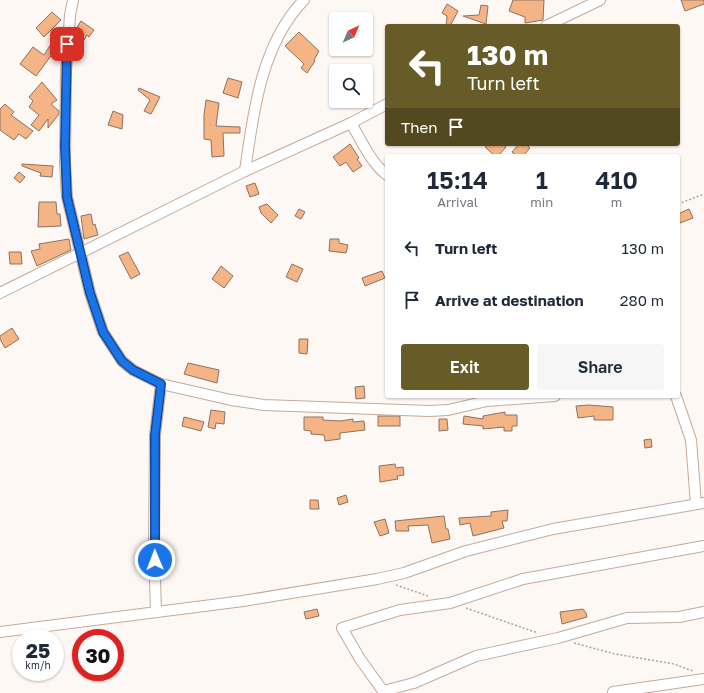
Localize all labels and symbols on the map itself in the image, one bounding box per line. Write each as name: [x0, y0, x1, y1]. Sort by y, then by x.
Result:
north arrow: [329, 12, 373, 56]
pin: [50, 27, 84, 61]
position arrow: [134, 539, 176, 581]
speed limit sign: 30: [72, 629, 124, 681]

